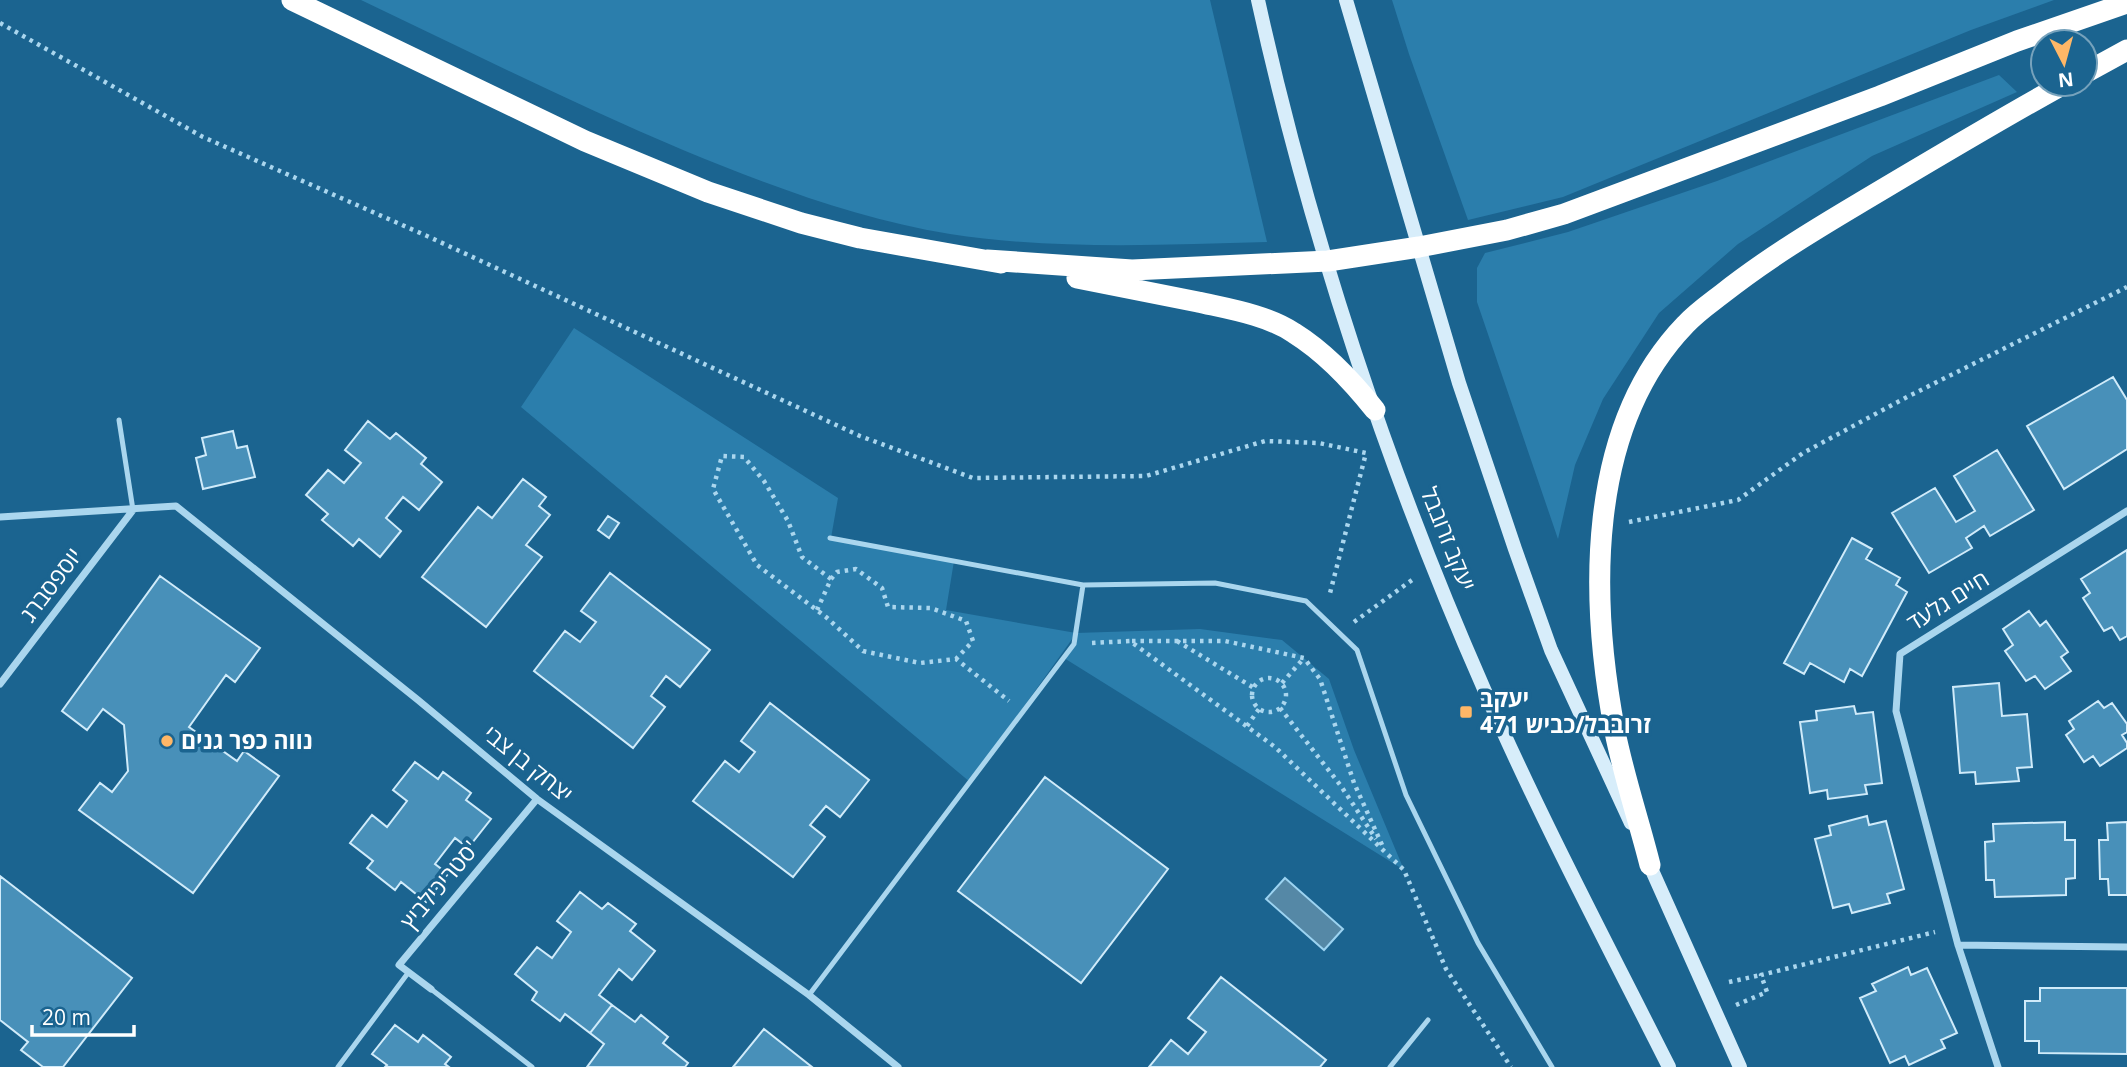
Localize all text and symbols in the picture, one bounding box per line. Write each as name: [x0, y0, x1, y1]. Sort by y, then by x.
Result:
north arrow: [2029, 28, 2099, 98]
text: N: [2057, 66, 2075, 94]
street label: יעקב זרובבל: [1414, 482, 1484, 595]
street label: יוספסברג: [12, 541, 89, 628]
street label: חיים גלעד: [1900, 562, 1995, 638]
place label: יעקב זרובבל/כביש 471: [1480, 682, 1651, 740]
marker: יעקב זרובבל/כביש 471: [1458, 704, 1474, 720]
street label: יצחק בן צבי: [477, 717, 580, 809]
place label: נווה כפר גנים: [181, 724, 313, 756]
marker: נווה כפר גנים: [159, 733, 175, 749]
street label: סטריכילביץ': [393, 833, 486, 936]
scale bar: [32, 993, 133, 1038]
text: 20 m: [42, 1003, 91, 1031]

